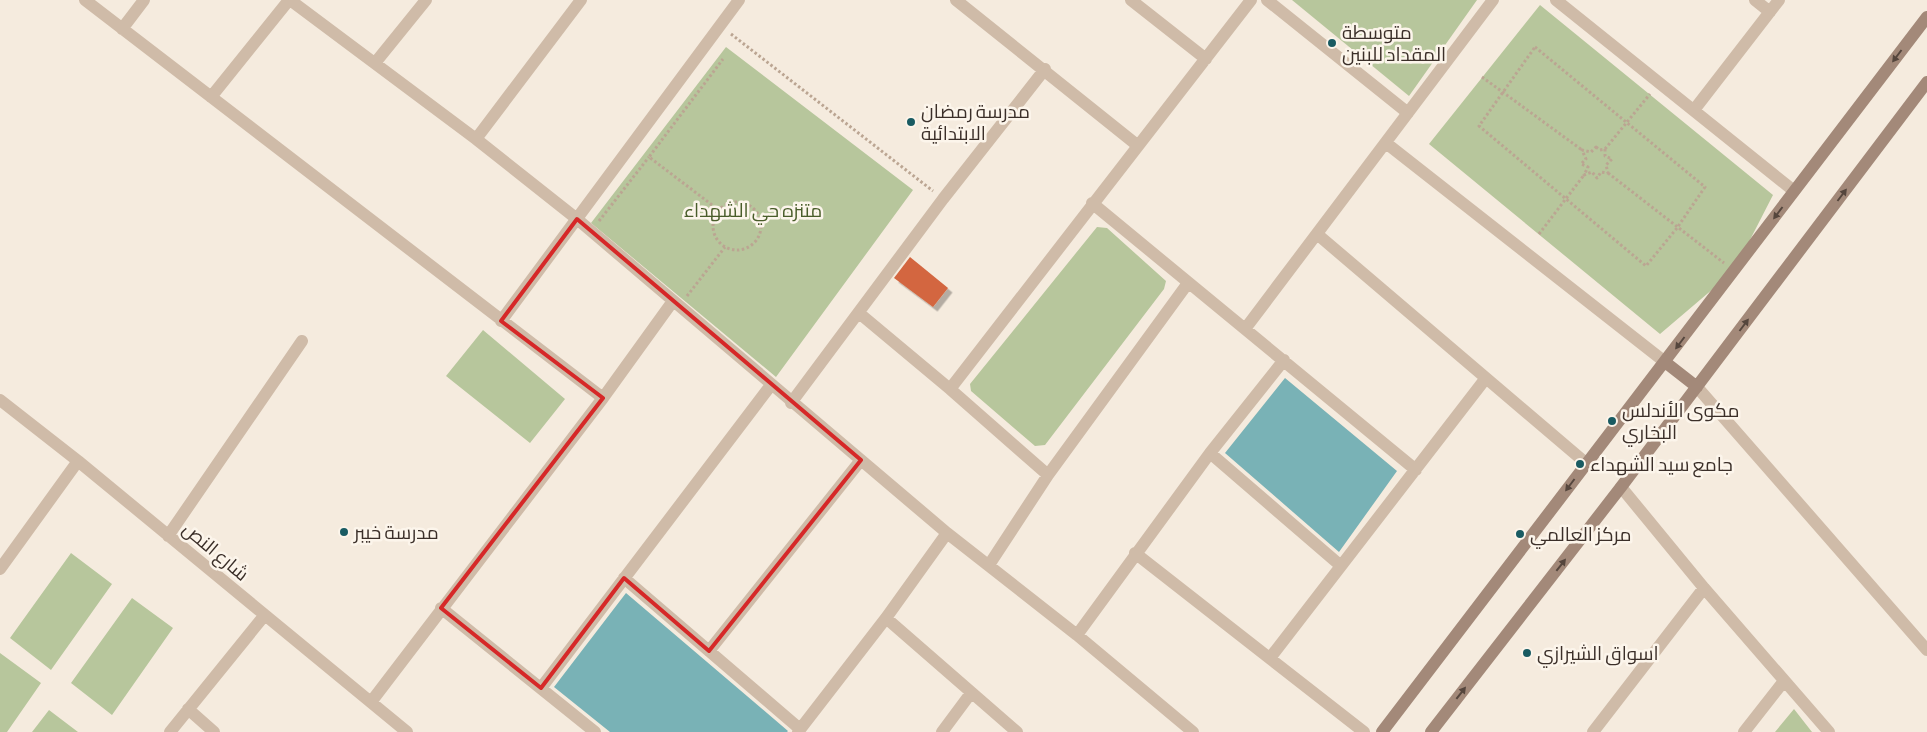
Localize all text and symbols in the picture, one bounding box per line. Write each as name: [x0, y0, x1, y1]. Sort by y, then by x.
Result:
place label: متوسطة المقداد للبنين: [1342, 24, 1446, 66]
marker: متوسطة المقداد للبنين: [1326, 37, 1338, 49]
one-way arrow: [1892, 49, 1903, 62]
place label: مدرسة رمضان الابتدائية: [921, 103, 1030, 144]
marker: مدرسة رمضان الابتدائية: [905, 116, 917, 128]
one-way arrow: [1837, 188, 1847, 202]
park label: متنزه حي الشهداء: [684, 201, 822, 225]
one-way arrow: [1772, 206, 1783, 219]
one-way arrow: [1739, 318, 1750, 331]
one-way arrow: [1675, 336, 1685, 350]
place label: مكوى الأندلس البخاري: [1622, 401, 1739, 447]
marker: مكوى الأندلس البخاري: [1606, 415, 1618, 427]
place label: جامع سيد الشهداء: [1590, 455, 1733, 478]
marker: جامع سيد الشهداء: [1574, 458, 1586, 470]
one-way arrow: [1565, 478, 1575, 492]
street label: شارع النص: [177, 519, 252, 587]
place label: مدرسة خيبر: [353, 524, 439, 544]
marker: مدرسة خيبر: [338, 526, 350, 538]
place label: مركز العالمي: [1530, 526, 1631, 549]
marker: مركز العالمي: [1514, 528, 1526, 540]
one-way arrow: [1556, 558, 1566, 572]
place label: اسواق الشيرازي: [1537, 644, 1659, 668]
marker: اسواق الشيرازي: [1521, 647, 1533, 659]
one-way arrow: [1456, 687, 1467, 700]

